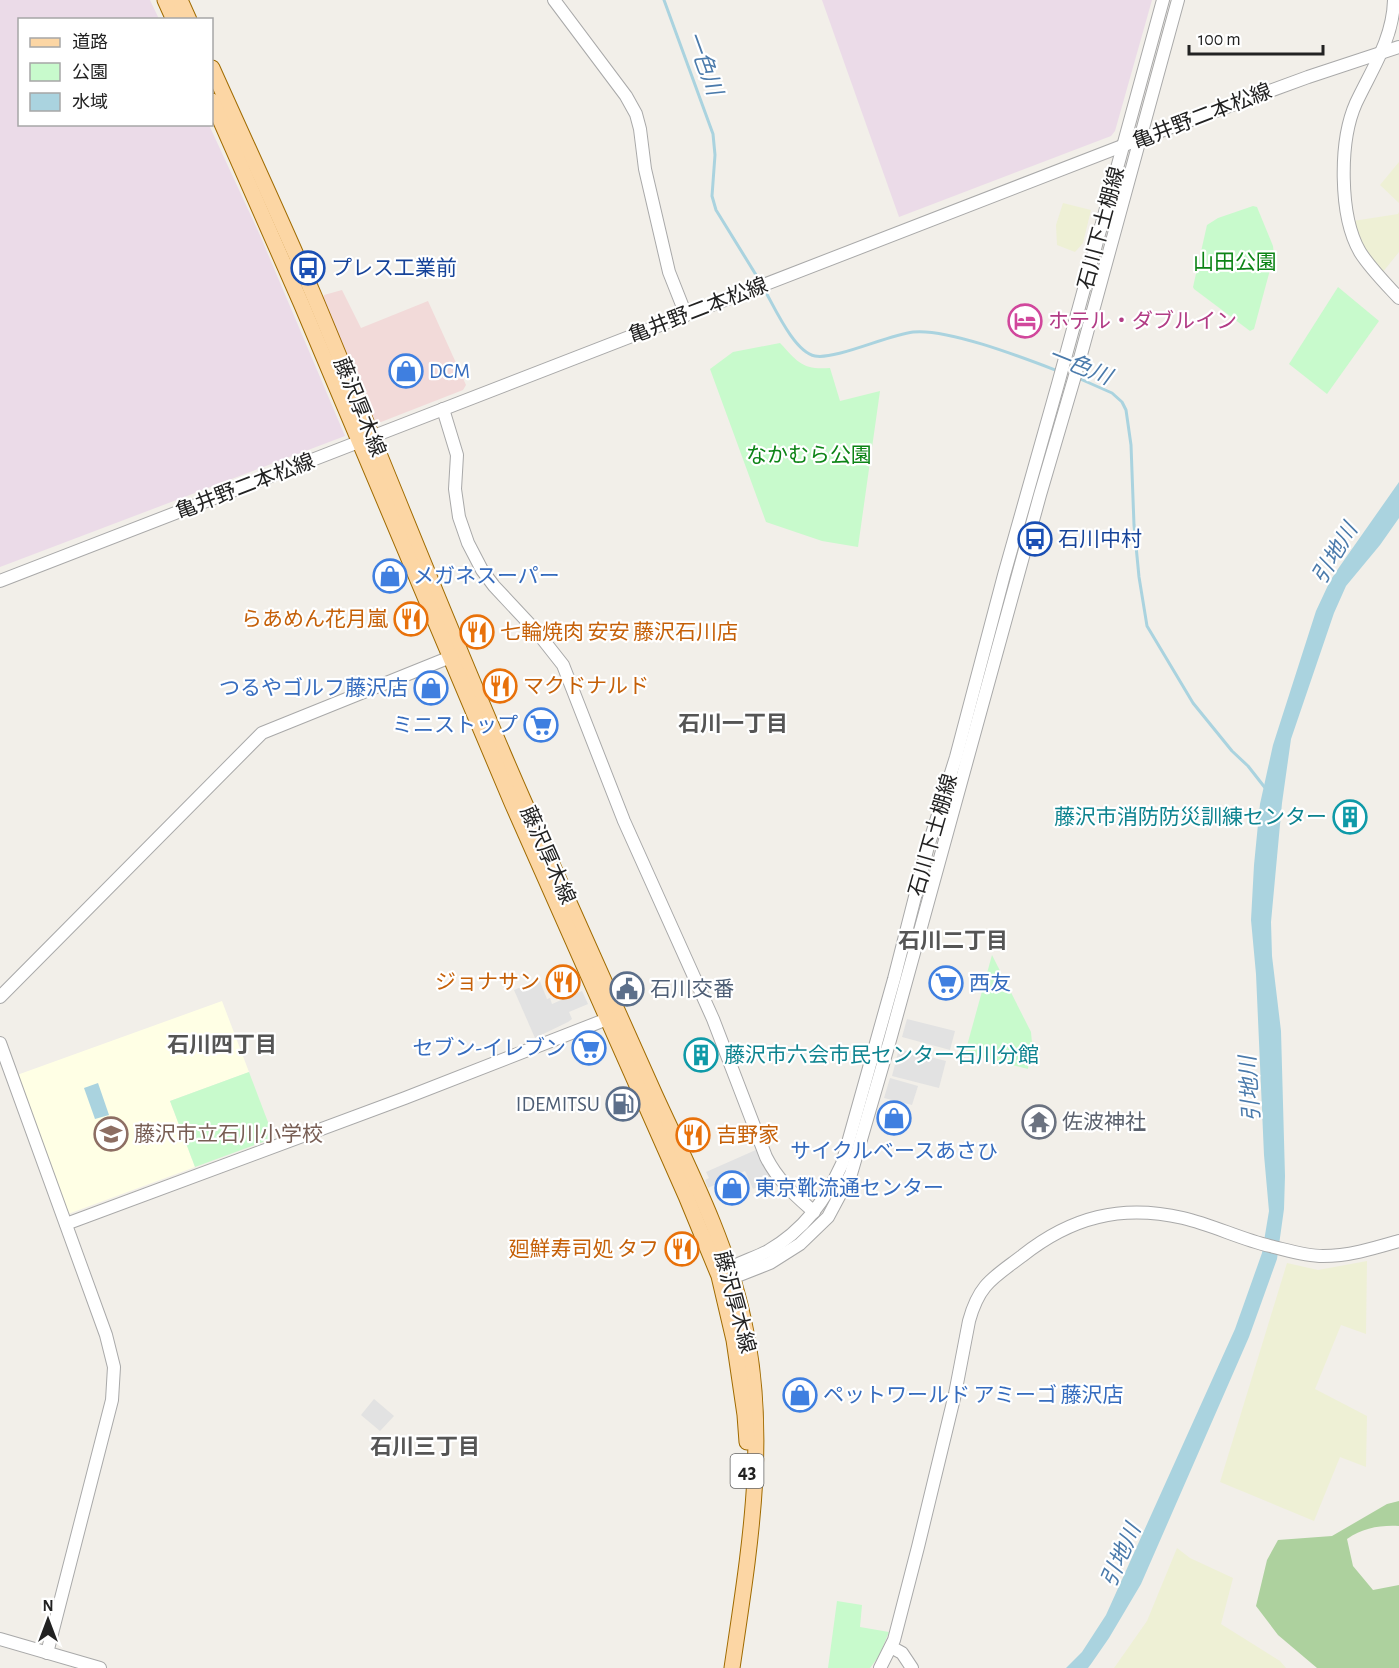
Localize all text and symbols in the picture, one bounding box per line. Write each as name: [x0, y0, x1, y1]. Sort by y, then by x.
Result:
legend: [18, 18, 213, 126]
scale bar: [1189, 18, 1322, 56]
water label: 一色川: [682, 28, 727, 100]
text: 100 m: [1198, 31, 1241, 49]
text: 道路: [72, 32, 108, 52]
text: 公園: [72, 63, 108, 82]
street label: 亀井野二本松線: [1129, 79, 1275, 153]
text: 水域: [72, 93, 108, 112]
street label: 石川下土棚線: [1074, 164, 1128, 292]
bus stop icon: プレス工業前: [290, 250, 326, 286]
park label: 山田公園: [1193, 251, 1277, 273]
place label: プレス工業前: [331, 257, 457, 279]
street label: 亀井野二本松線: [625, 273, 771, 347]
hotel icon: ホテル・ダブルイン: [1007, 303, 1043, 339]
place label: ホテル・ダブルイン: [1048, 309, 1237, 332]
water label: 一色川: [1045, 342, 1117, 389]
shop icon: DCM: [388, 353, 424, 389]
street label: 藤沢厚木線: [330, 354, 390, 460]
place label: DCM: [429, 361, 470, 382]
park label: なかむら公園: [746, 445, 872, 466]
street label: 亀井野二本松線: [172, 449, 318, 523]
water label: 引地川: [1308, 517, 1362, 587]
bus stop icon: 石川中村: [1017, 521, 1053, 557]
place label: 石川中村: [1058, 528, 1142, 550]
shop icon: メガネスーパー: [372, 558, 408, 594]
place label: メガネスーパー: [413, 565, 560, 587]
restaurant icon: らあめん花月嵐: [393, 601, 429, 637]
place label: らあめん花月嵐: [241, 608, 388, 630]
restaurant icon: 七輪焼肉 安安 藤沢石川店: [459, 614, 495, 650]
place label: 七輪焼肉 安安 藤沢石川店: [500, 621, 738, 643]
restaurant icon: マクドナルド: [482, 668, 518, 704]
shop icon: つるやゴルフ藤沢店: [413, 670, 449, 706]
place label: マクドナルド: [523, 675, 649, 697]
place label: つるやゴルフ藤沢店: [219, 677, 408, 699]
supermarket icon: ミニストップ: [523, 707, 559, 743]
district label: 石川一丁目: [678, 713, 788, 735]
place label: ミニストップ: [392, 714, 518, 736]
street label: 石川下土棚線: [905, 771, 961, 899]
building icon: 藤沢市消防防災訓練センター: [1332, 799, 1368, 835]
street label: 藤沢厚木線: [517, 803, 579, 907]
place label: 藤沢市消防防災訓練センター: [1054, 806, 1327, 828]
district label: 石川二丁目: [898, 930, 1008, 952]
restaurant icon: ジョナサン: [545, 964, 581, 1000]
supermarket icon: 西友: [928, 965, 964, 1001]
public building icon: 石川交番: [609, 971, 645, 1007]
place label: ジョナサン: [435, 972, 540, 993]
place label: 西友: [969, 972, 1011, 994]
place label: 石川交番: [650, 978, 734, 1000]
supermarket icon: セブン-イレブン: [571, 1030, 607, 1066]
district label: 石川四丁目: [167, 1034, 277, 1056]
place label: セブン-イレブン: [413, 1036, 566, 1059]
building icon: 藤沢市六会市民センター石川分館: [683, 1037, 719, 1073]
place label: 藤沢市六会市民センター石川分館: [724, 1044, 1039, 1066]
water label: 引地川: [1236, 1053, 1263, 1123]
fuel station icon: IDEMITSU: [605, 1086, 641, 1122]
place label: IDEMITSU: [516, 1094, 600, 1115]
shop icon: サイクルベースあさひ: [876, 1100, 912, 1136]
temple icon: 佐波神社: [1021, 1104, 1057, 1140]
place label: 佐波神社: [1062, 1111, 1146, 1133]
school or university icon: 藤沢市立石川小学校: [93, 1116, 129, 1152]
restaurant icon: 吉野家: [675, 1117, 711, 1153]
place label: 藤沢市立石川小学校: [134, 1123, 323, 1145]
place label: 吉野家: [716, 1124, 779, 1146]
place label: サイクルベースあさひ: [790, 1140, 998, 1162]
shop icon: 東京靴流通センター: [714, 1170, 750, 1206]
place label: 東京靴流通センター: [755, 1177, 944, 1199]
restaurant icon: 廻鮮寿司処 タフ: [664, 1231, 700, 1267]
place label: 廻鮮寿司処 タフ: [509, 1238, 659, 1260]
street label: 藤沢厚木線: [711, 1248, 759, 1356]
shop icon: ペットワールド アミーゴ 藤沢店: [782, 1377, 818, 1413]
place label: ペットワールド アミーゴ 藤沢店: [823, 1384, 1124, 1406]
district label: 石川三丁目: [370, 1436, 480, 1458]
road number: 43: [730, 1454, 764, 1488]
water label: 引地川: [1097, 1519, 1145, 1590]
north arrow: [18, 1590, 78, 1650]
text: N: [42, 1598, 54, 1614]

